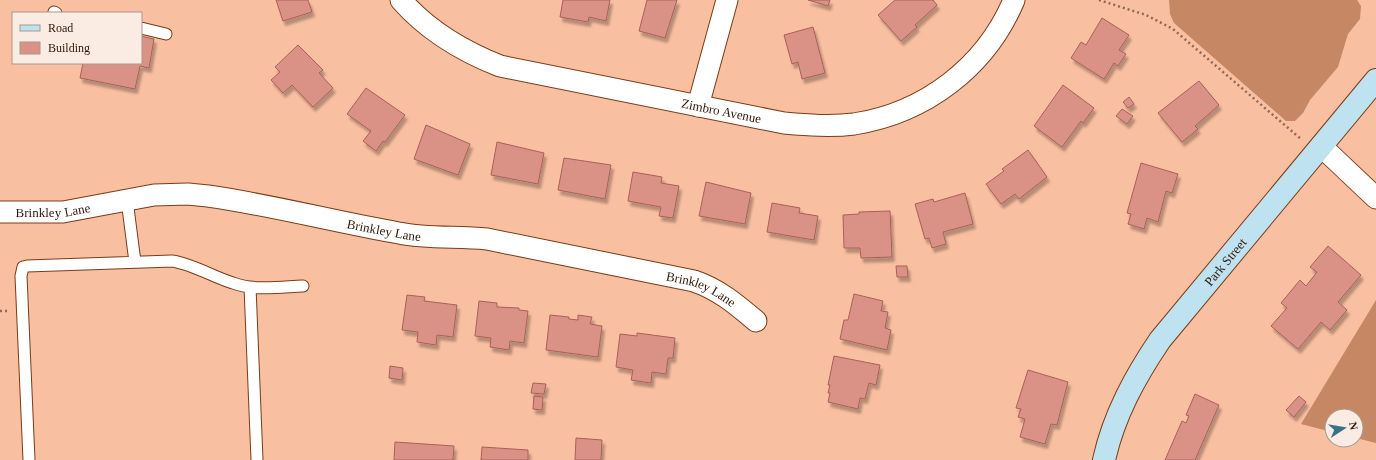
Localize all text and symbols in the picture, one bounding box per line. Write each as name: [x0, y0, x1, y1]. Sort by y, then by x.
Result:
legend: [12, 12, 142, 64]
text: Road: [48, 21, 73, 35]
text: Building: [48, 41, 90, 55]
street label: Zimbro Avenue: [680, 96, 763, 126]
street label: Brinkley Lane: [16, 200, 92, 220]
street label: Brinkley Lane: [346, 216, 422, 244]
street label: Park Street: [1201, 235, 1250, 289]
street label: Brinkley Lane: [665, 269, 739, 310]
north arrow: [1324, 408, 1364, 448]
text: N: [1347, 421, 1360, 431]

